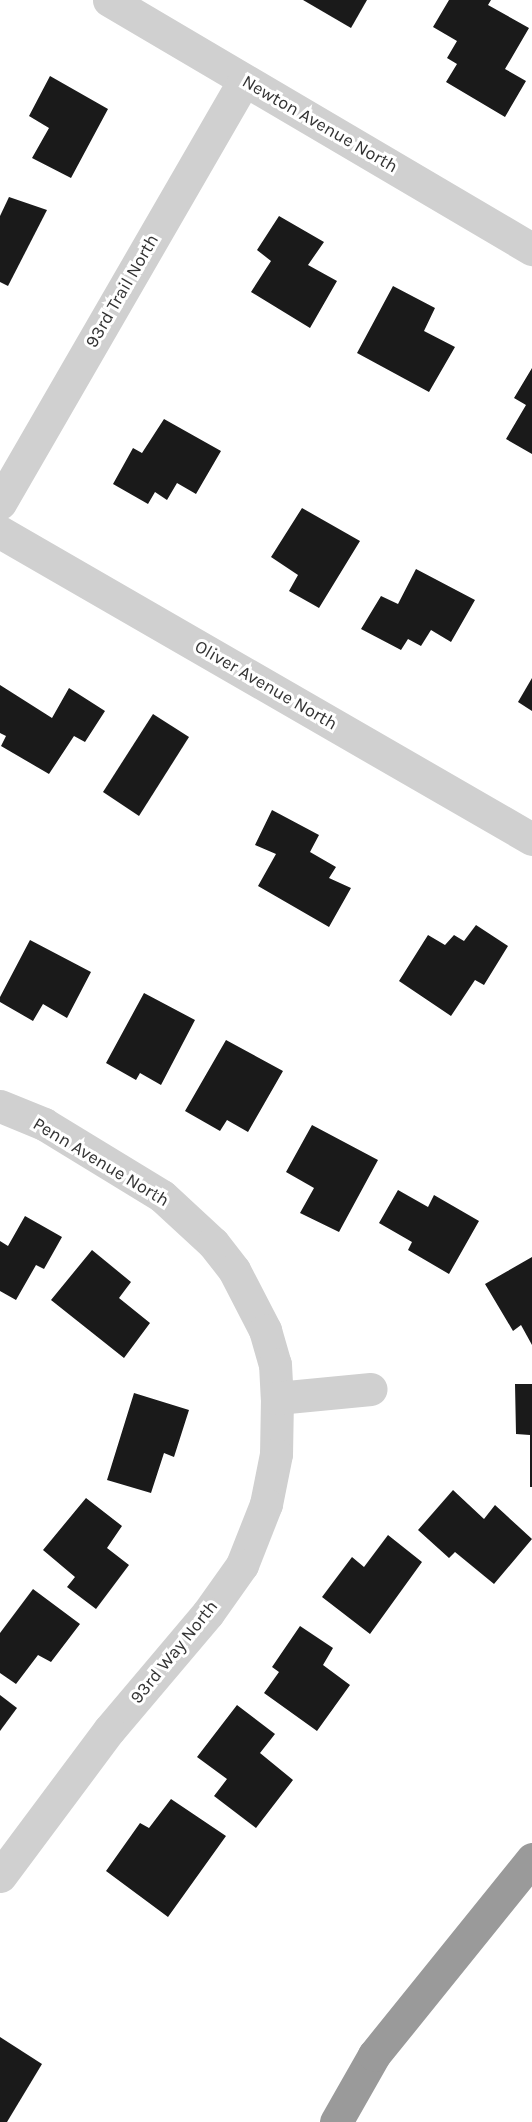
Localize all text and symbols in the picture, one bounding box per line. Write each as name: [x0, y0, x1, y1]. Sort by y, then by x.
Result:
street label: Newton Avenue North: [238, 71, 402, 177]
street label: 93rd Trail North: [81, 230, 163, 352]
street label: Oliver Avenue North: [191, 635, 341, 735]
street label: Penn Avenue North: [29, 1113, 173, 1211]
street label: 93rd Way North: [126, 1596, 222, 1708]

